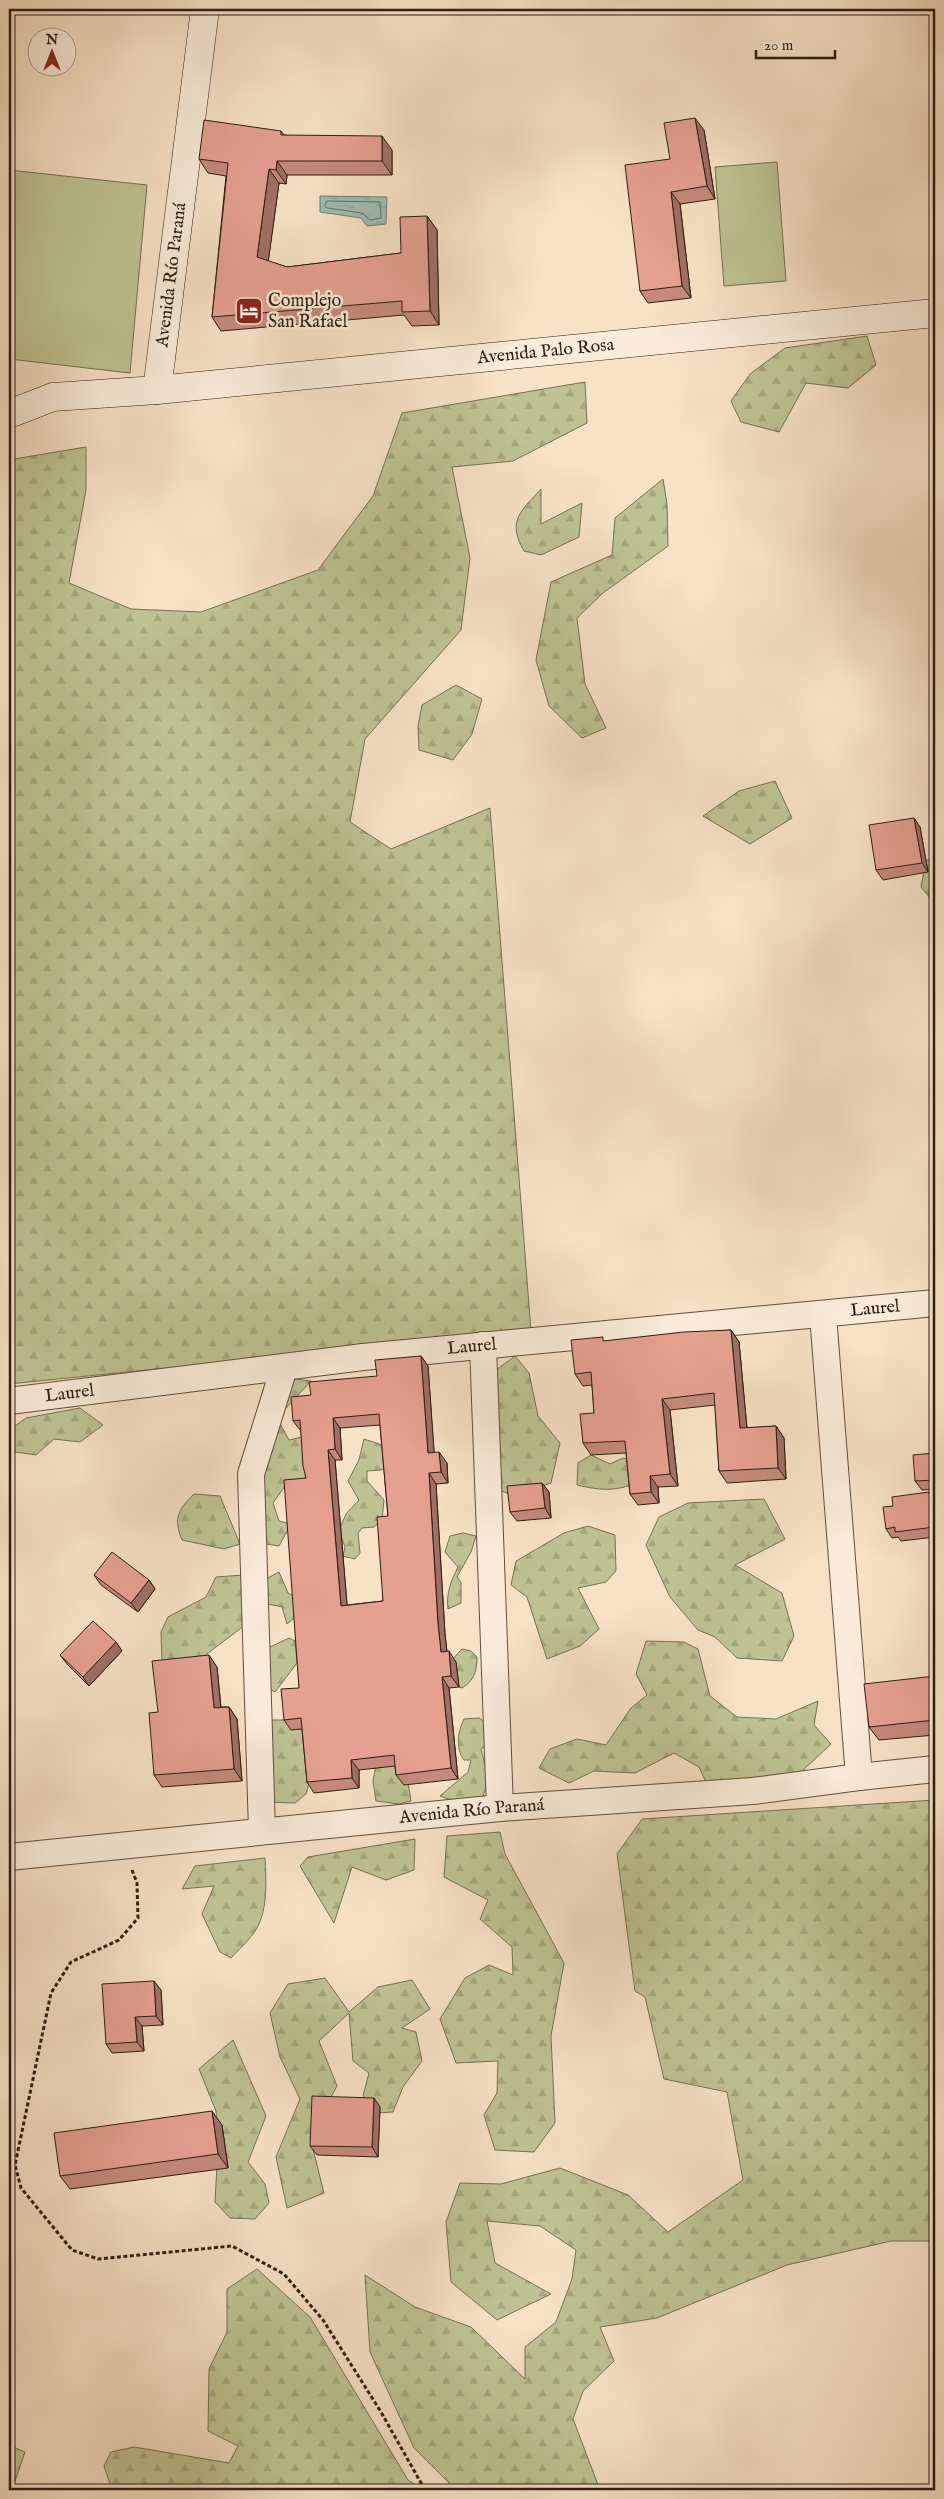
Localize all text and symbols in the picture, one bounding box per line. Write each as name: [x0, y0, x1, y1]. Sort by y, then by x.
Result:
north arrow: [28, 28, 78, 78]
scale bar: [756, 28, 835, 60]
text: N: [45, 31, 58, 49]
text: 20 m: [764, 36, 794, 55]
street label: Avenida Río Paraná: [151, 201, 192, 350]
place label: Complejo San Rafael: [268, 290, 347, 334]
hotel icon: Complejo San Rafael: [234, 296, 264, 326]
street label: Avenida Palo Rosa: [475, 333, 616, 370]
street label: Laurel: [849, 1295, 901, 1322]
street label: Laurel: [446, 1333, 498, 1361]
street label: Laurel: [43, 1379, 96, 1408]
street label: Avenida Río Paraná: [397, 1794, 545, 1830]

